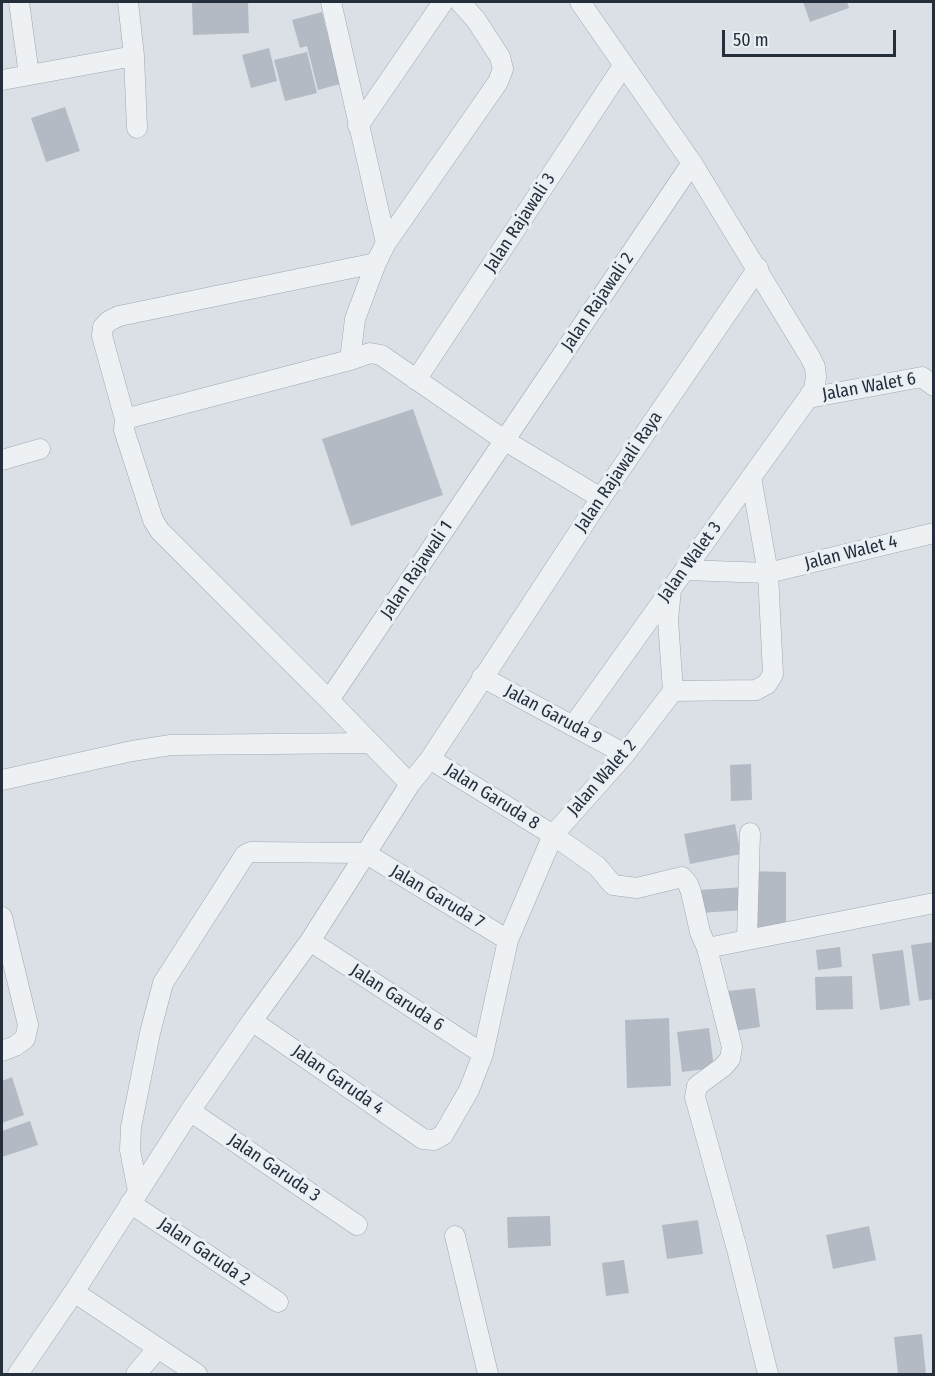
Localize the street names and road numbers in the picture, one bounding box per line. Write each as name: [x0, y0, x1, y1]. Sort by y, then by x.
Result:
street label: Jalan Rajawali 3: [480, 169, 560, 277]
street label: Jalan Rajawali 2: [557, 249, 639, 355]
street label: Jalan Walet 6: [820, 368, 918, 406]
street label: Jalan Rajawali Raya: [571, 408, 667, 536]
street label: Jalan Rajawali 1: [376, 517, 458, 623]
street label: Jalan Walet 3: [654, 518, 726, 606]
street label: Jalan Walet 4: [802, 531, 900, 575]
street label: Jalan Garuda 9: [501, 680, 605, 750]
street label: Jalan Walet 2: [563, 735, 641, 821]
street label: Jalan Garuda 8: [441, 759, 543, 835]
street label: Jalan Garuda 7: [386, 861, 488, 933]
street label: Jalan Garuda 6: [346, 960, 448, 1036]
street label: Jalan Garuda 4: [288, 1040, 388, 1120]
street label: Jalan Garuda 3: [224, 1129, 324, 1207]
street label: Jalan Garuda 2: [154, 1213, 254, 1291]

